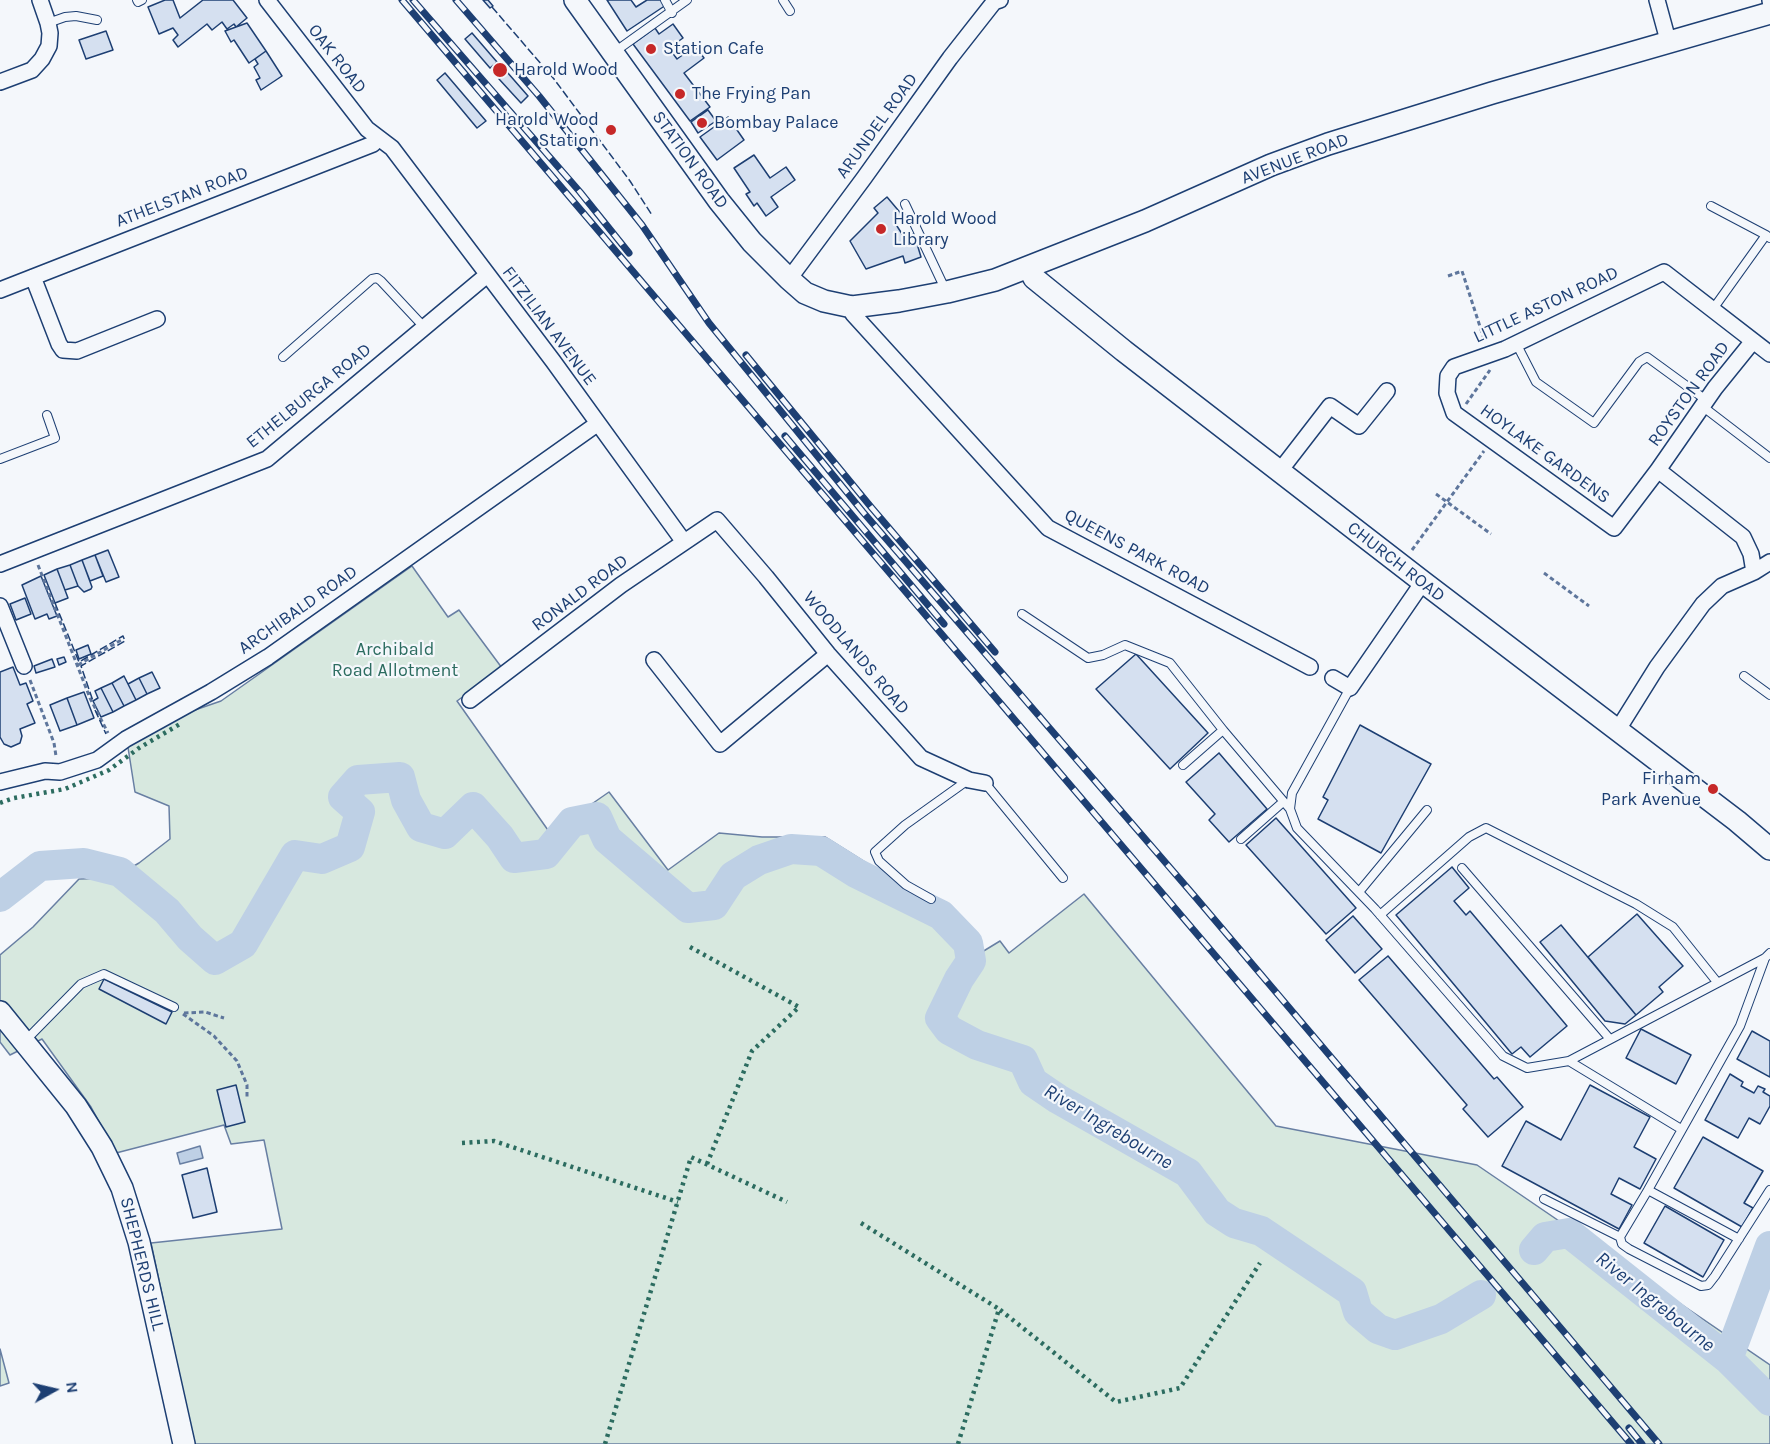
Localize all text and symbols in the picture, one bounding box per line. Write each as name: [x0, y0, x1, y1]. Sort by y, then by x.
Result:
street label: OAK ROAD: [303, 20, 371, 98]
place label: Station Cafe: [663, 38, 764, 60]
marker: Station Cafe: [644, 42, 658, 56]
place label: Harold Wood: [514, 59, 618, 81]
marker: Harold Wood: [491, 61, 509, 79]
street label: ARUNDEL ROAD: [832, 69, 922, 183]
place label: The Frying Pan: [692, 83, 811, 105]
marker: The Frying Pan: [673, 87, 687, 101]
street label: STATION ROAD: [647, 107, 733, 213]
place label: Harold Wood Station: [495, 109, 599, 152]
place label: Bombay Palace: [714, 112, 838, 134]
marker: Bombay Palace: [695, 116, 709, 130]
marker: Harold Wood Station: [604, 123, 618, 137]
street label: AVENUE ROAD: [1238, 129, 1352, 189]
street label: ATHELSTAN ROAD: [113, 162, 251, 232]
place label: Harold Wood Library: [893, 208, 997, 250]
marker: Harold Wood Library: [874, 222, 888, 236]
street label: FITZILIAN AVENUE: [497, 262, 601, 390]
street label: LITTLE ASTON ROAD: [1470, 262, 1622, 348]
street label: ROYSTON ROAD: [1644, 337, 1734, 451]
street label: ETHELBURGA ROAD: [242, 339, 376, 453]
street label: HOYLAKE GARDENS: [1476, 400, 1614, 508]
street label: QUEENS PARK ROAD: [1060, 504, 1214, 600]
street label: CHURCH ROAD: [1343, 517, 1449, 607]
street label: RONALD ROAD: [528, 550, 632, 636]
street label: ARCHIBALD ROAD: [234, 561, 362, 659]
street label: WOODLANDS ROAD: [798, 587, 914, 719]
park label: Archibald Road Allotment: [332, 639, 458, 682]
place label: Firham Park Avenue: [1601, 768, 1701, 810]
marker: Firham Park Avenue: [1706, 782, 1720, 796]
water label: River Ingrebourne: [1039, 1079, 1177, 1175]
street label: SHEPHERDS HILL: [115, 1195, 169, 1333]
water label: River Ingrebourne: [1591, 1247, 1719, 1357]
north arrow: [24, 1360, 84, 1420]
text: N: [62, 1380, 83, 1394]

